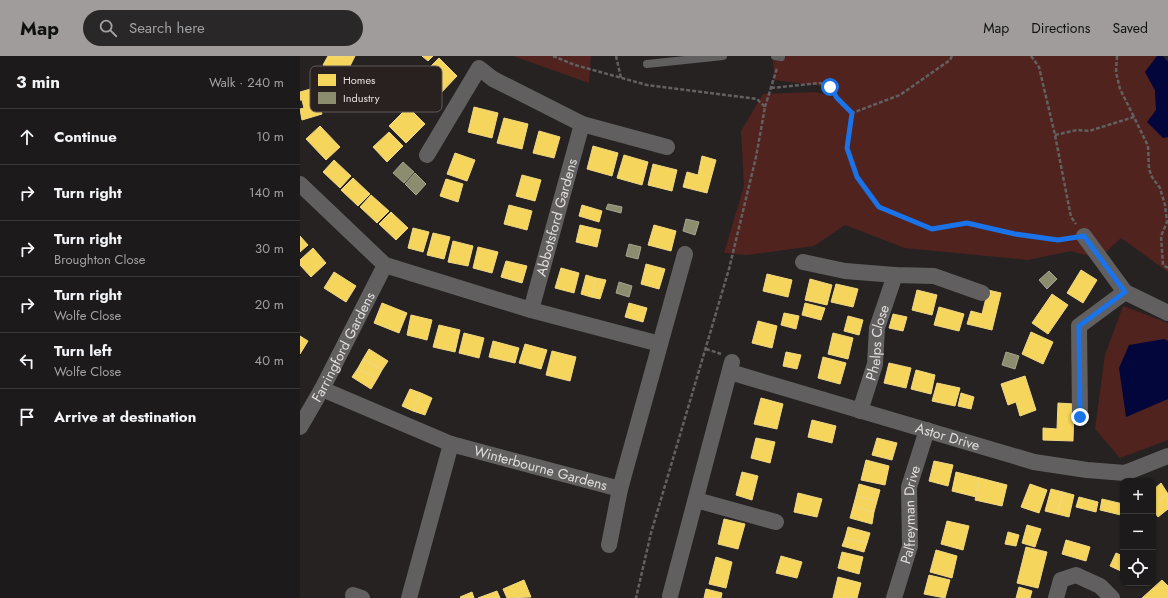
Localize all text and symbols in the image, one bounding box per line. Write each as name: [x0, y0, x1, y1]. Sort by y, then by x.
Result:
search box: [83, 10, 363, 46]
text: Map: [20, 15, 59, 42]
icon: search: [97, 17, 119, 39]
text: Search here: [129, 17, 205, 39]
text: Map: [983, 18, 1009, 38]
text: Directions: [1031, 18, 1091, 38]
text: Saved: [1113, 18, 1148, 38]
legend: [310, 66, 442, 112]
text: 3 min: [16, 70, 60, 94]
text: Homes: [343, 72, 376, 88]
text: Walk · 240 m: [209, 73, 284, 92]
route start: [821, 78, 839, 96]
text: Industry: [343, 90, 380, 106]
icon: ahead: [16, 126, 38, 148]
text: Continue: [54, 126, 117, 148]
text: 10 m: [256, 127, 284, 146]
street label: Abbotsford Gardens: [531, 156, 582, 279]
icon: right: [16, 182, 38, 204]
text: Turn right: [54, 182, 122, 204]
text: 140 m: [249, 183, 284, 202]
text: Turn right: [54, 228, 122, 250]
icon: right: [16, 238, 38, 260]
text: 30 m: [255, 239, 284, 258]
text: Broughton Close: [54, 250, 146, 269]
text: Turn right: [54, 284, 122, 306]
street label: Farringford Gardens: [307, 288, 380, 406]
icon: right: [16, 294, 38, 316]
text: 20 m: [255, 295, 284, 314]
street label: Phelps Close: [860, 302, 894, 383]
text: Wolfe Close: [54, 306, 121, 325]
text: Turn left: [54, 340, 112, 362]
icon: left: [16, 350, 38, 372]
text: 40 m: [255, 351, 284, 370]
text: Wolfe Close: [54, 362, 121, 381]
icon: arrive: [16, 406, 38, 428]
text: Arrive at destination: [54, 406, 196, 428]
route end: [1071, 408, 1089, 426]
street label: Astor Drive: [913, 417, 982, 455]
street label: Winterbourne Gardens: [472, 441, 610, 495]
street label: Palfreyman Drive: [895, 463, 925, 566]
map controls: [1120, 478, 1156, 586]
button: +: [1120, 478, 1156, 514]
button: −: [1120, 514, 1156, 550]
button: locate: [1120, 550, 1156, 586]

